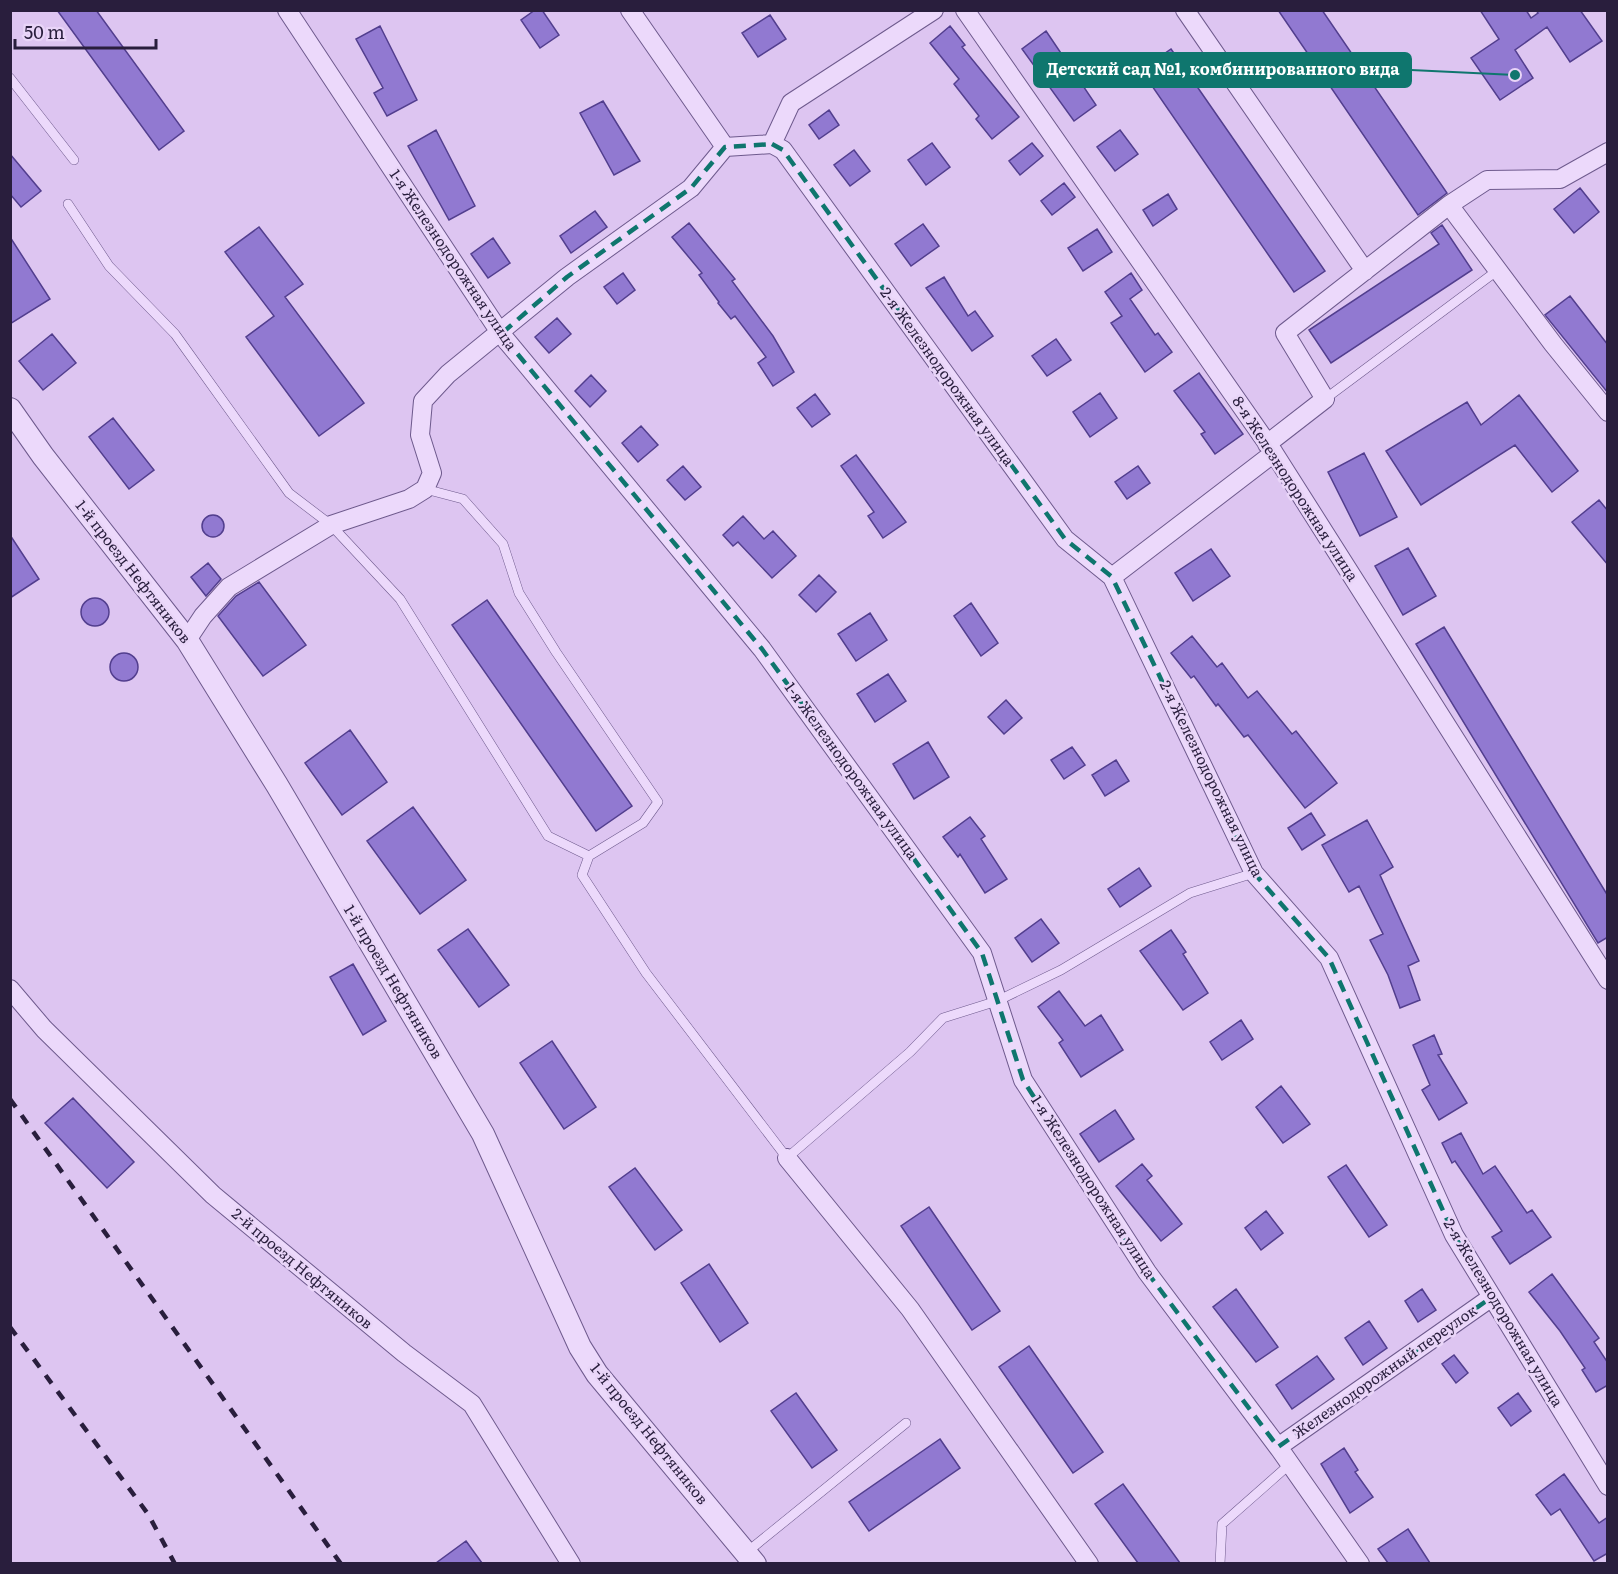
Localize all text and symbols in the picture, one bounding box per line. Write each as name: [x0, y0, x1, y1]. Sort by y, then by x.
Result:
scale bar: [15, 12, 156, 50]
text: 50 m: [24, 18, 65, 45]
callout: Детский сад №1, комбинированного вида: [1034, 53, 1411, 87]
text: Детский сад №1, комбинированного вида: [1046, 56, 1400, 80]
street label: 1-я Железнодорожная улица: [385, 164, 524, 355]
street label: 2-я Железнодорожная улица: [875, 282, 1022, 471]
street label: 8-я Железнодорожная улица: [1228, 391, 1365, 586]
street label: 1-й проезд Нефтяников: [71, 494, 198, 648]
street label: 2-я Железнодорожная улица: [1155, 676, 1270, 881]
street label: 1-я Железнодорожная улица: [780, 677, 925, 864]
street label: 1-й проезд Нефтяников: [339, 900, 450, 1063]
street label: 1-я Железнодорожная улица: [1026, 1090, 1163, 1283]
street label: 2-й проезд Нефтяников: [227, 1202, 379, 1334]
street label: 2-я Железнодорожная улица: [1439, 1214, 1570, 1412]
street label: Железнодорожный переулок: [1287, 1298, 1481, 1443]
street label: 1-й проезд Нефтяников: [586, 1357, 715, 1509]

